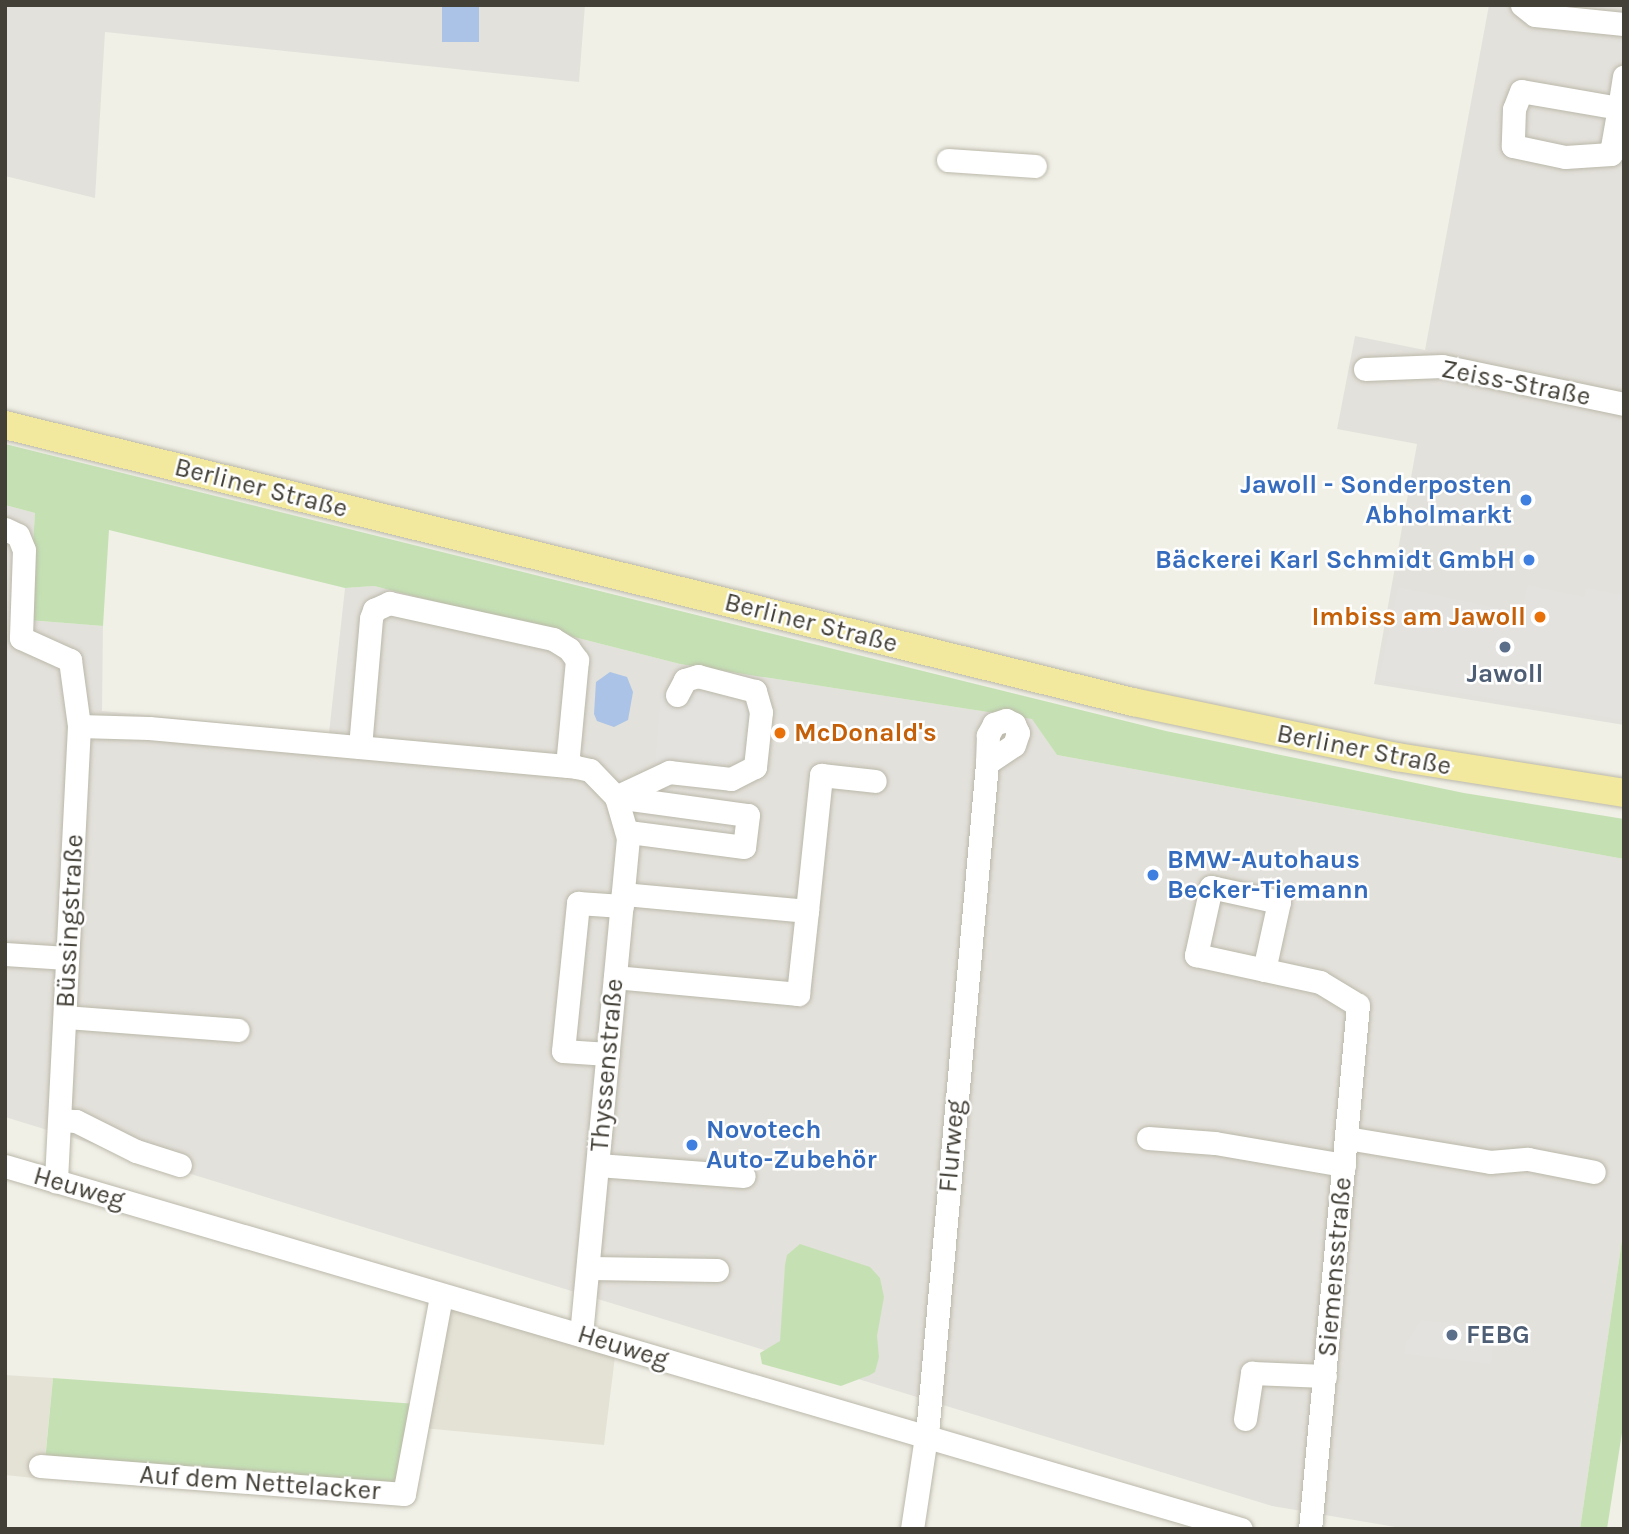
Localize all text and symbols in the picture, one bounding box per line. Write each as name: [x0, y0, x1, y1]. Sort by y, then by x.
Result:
street label: Zeiss-Straße: [1439, 353, 1593, 413]
street label: Berliner Straße: [171, 451, 351, 525]
place label: Jawoll - Sonderposten Abholmarkt: [1240, 469, 1512, 530]
marker: Jawoll - Sonderposten Abholmarkt: [1518, 492, 1534, 508]
place label: Bäckerei Karl Schmidt GmbH: [1155, 544, 1515, 576]
marker: Bäckerei Karl Schmidt GmbH: [1521, 552, 1537, 568]
street label: Berliner Straße: [721, 586, 901, 660]
place label: Imbiss am Jawoll: [1311, 601, 1526, 633]
marker: Imbiss am Jawoll: [1532, 609, 1548, 625]
marker: Jawoll: [1497, 639, 1513, 655]
place label: Jawoll: [1467, 658, 1543, 690]
place label: McDonald's: [794, 717, 937, 749]
street label: Berliner Straße: [1274, 718, 1454, 782]
marker: McDonald's: [772, 725, 788, 741]
street label: Büssingstraße: [50, 833, 90, 1009]
place label: BMW-Autohaus Becker-Tiemann: [1167, 844, 1369, 906]
marker: BMW-Autohaus Becker-Tiemann: [1145, 867, 1161, 883]
street label: Thyssenstraße: [584, 977, 630, 1153]
street label: Flurweg: [932, 1098, 972, 1194]
place label: Novotech Auto-Zubehör: [706, 1114, 877, 1176]
marker: Novotech Auto-Zubehör: [684, 1137, 700, 1153]
street label: Heuweg: [30, 1160, 128, 1216]
street label: Siemensstraße: [1312, 1176, 1358, 1358]
street label: Heuweg: [574, 1318, 672, 1376]
place label: FEBG: [1466, 1319, 1530, 1351]
marker: FEBG: [1444, 1327, 1460, 1343]
street label: Auf dem Nettelacker: [138, 1459, 382, 1507]

